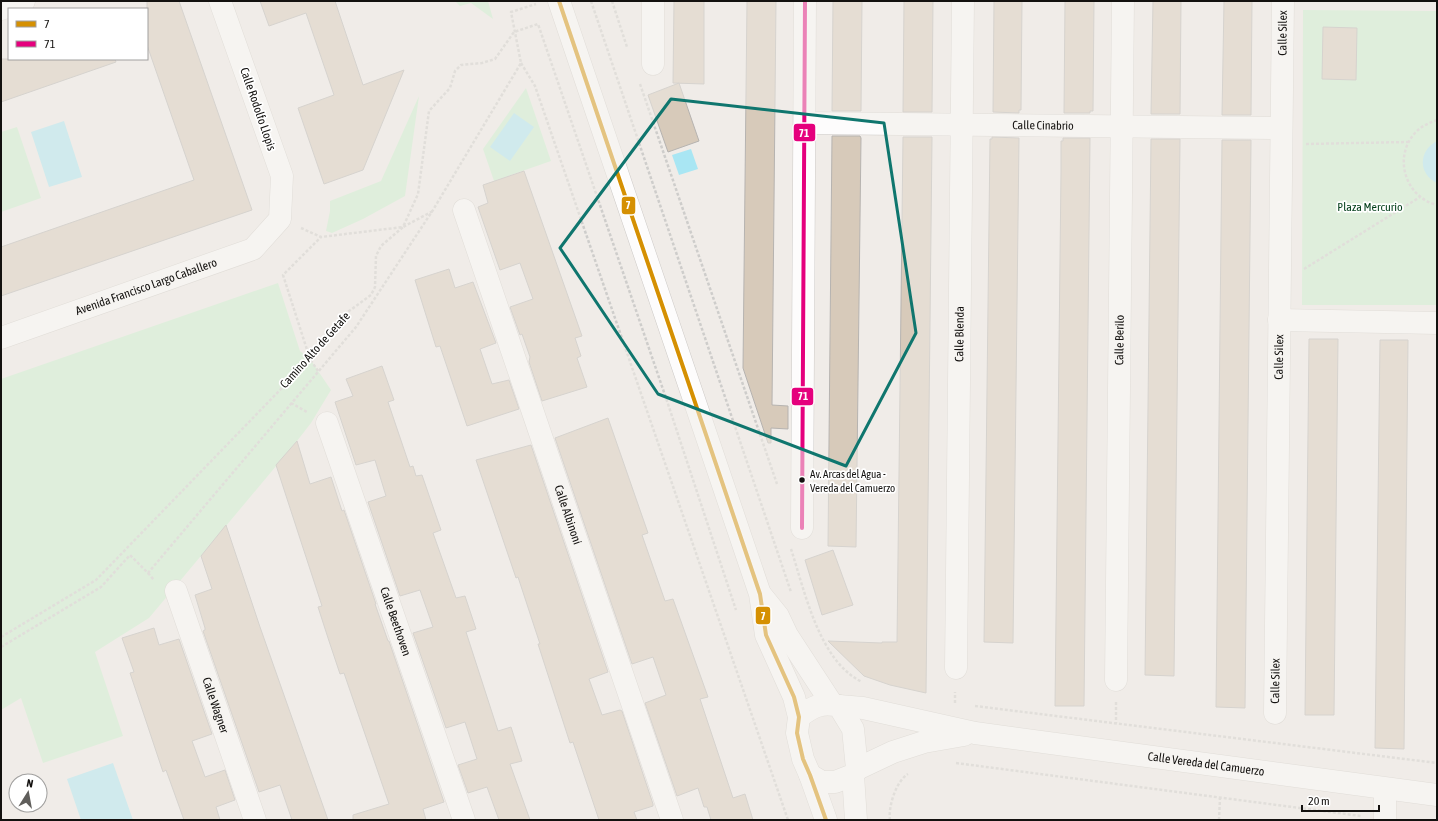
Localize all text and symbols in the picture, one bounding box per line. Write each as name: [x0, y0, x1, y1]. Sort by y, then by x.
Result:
legend: [8, 8, 148, 60]
street label: Calle Silex: [1275, 10, 1290, 56]
text: 7: [44, 17, 50, 31]
text: 71: [44, 37, 56, 51]
street label: Calle Rodolfo Llopis: [237, 66, 279, 152]
street label: Calle Cinabrio: [1012, 118, 1074, 133]
line badge: 71: [793, 123, 816, 142]
text: 71: [799, 127, 809, 139]
line badge: 7: [621, 196, 636, 215]
text: 7: [625, 199, 631, 211]
park label: Plaza Mercurio: [1337, 200, 1403, 214]
street label: Avenida Francisco Largo Caballero: [74, 255, 219, 318]
street label: Calle Blenda: [952, 306, 967, 362]
street label: Camino Alto de Getafe: [277, 309, 353, 391]
street label: Calle Berilo: [1112, 314, 1127, 365]
street label: Calle Silex: [1272, 334, 1286, 380]
line badge: 71: [791, 387, 814, 406]
text: 71: [798, 390, 808, 402]
place label: Av. Arcas del Agua - Vereda del Camuerzo: [810, 468, 895, 494]
marker: Av. Arcas del Agua - Vereda del Camuerzo: [797, 475, 807, 485]
street label: Calle Albinoni: [551, 483, 585, 546]
street label: Calle Beethoven: [377, 585, 414, 658]
line badge: 7: [755, 606, 771, 625]
text: 7: [760, 610, 766, 622]
street label: Calle Silex: [1268, 658, 1283, 704]
street label: Calle Wagner: [199, 676, 232, 736]
street label: Calle Vereda del Camuerzo: [1147, 749, 1266, 779]
north arrow: [8, 773, 48, 813]
text: N: [26, 777, 34, 790]
scale bar: [1302, 787, 1379, 813]
text: 20 m: [1308, 794, 1330, 808]

